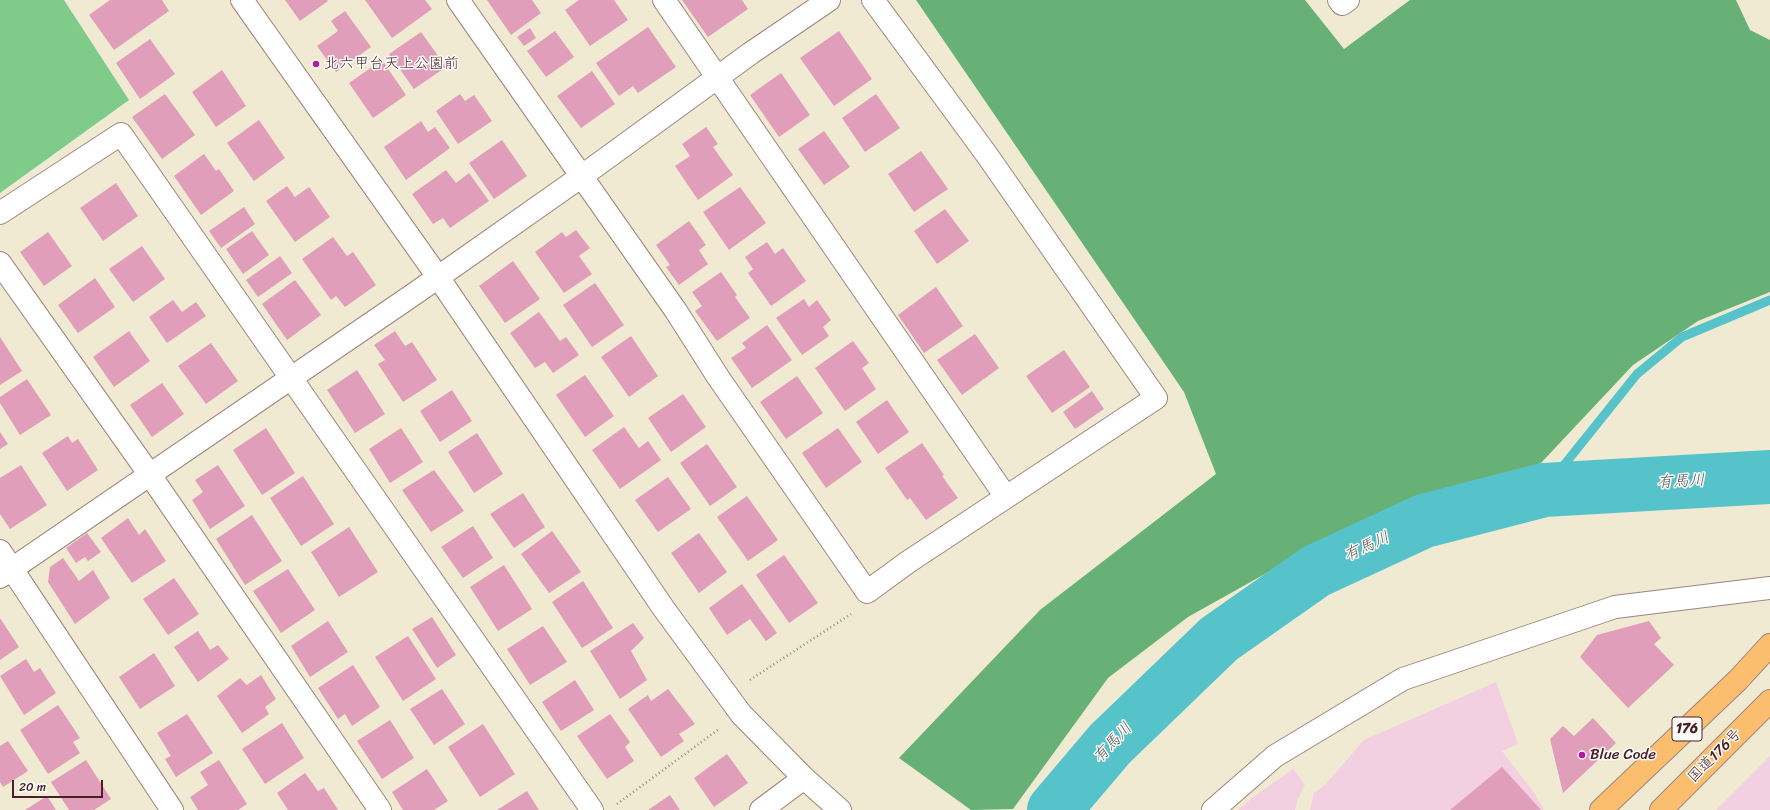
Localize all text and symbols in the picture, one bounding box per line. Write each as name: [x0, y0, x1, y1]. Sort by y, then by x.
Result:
place label: 北六甲台天上公園前: [324, 55, 459, 73]
marker: 北六甲台天上公園前: [311, 59, 321, 69]
water label: 有馬川: [1657, 471, 1705, 493]
water label: 有馬川: [1341, 528, 1393, 566]
road number: 176: [1672, 717, 1702, 741]
water label: 有馬川: [1090, 719, 1136, 767]
street label: 国道176号: [1684, 725, 1746, 787]
place label: Blue Code: [1590, 746, 1656, 764]
marker: Blue Code: [1577, 750, 1587, 760]
scale bar: [14, 772, 105, 798]
text: 20 m: [19, 776, 46, 798]

